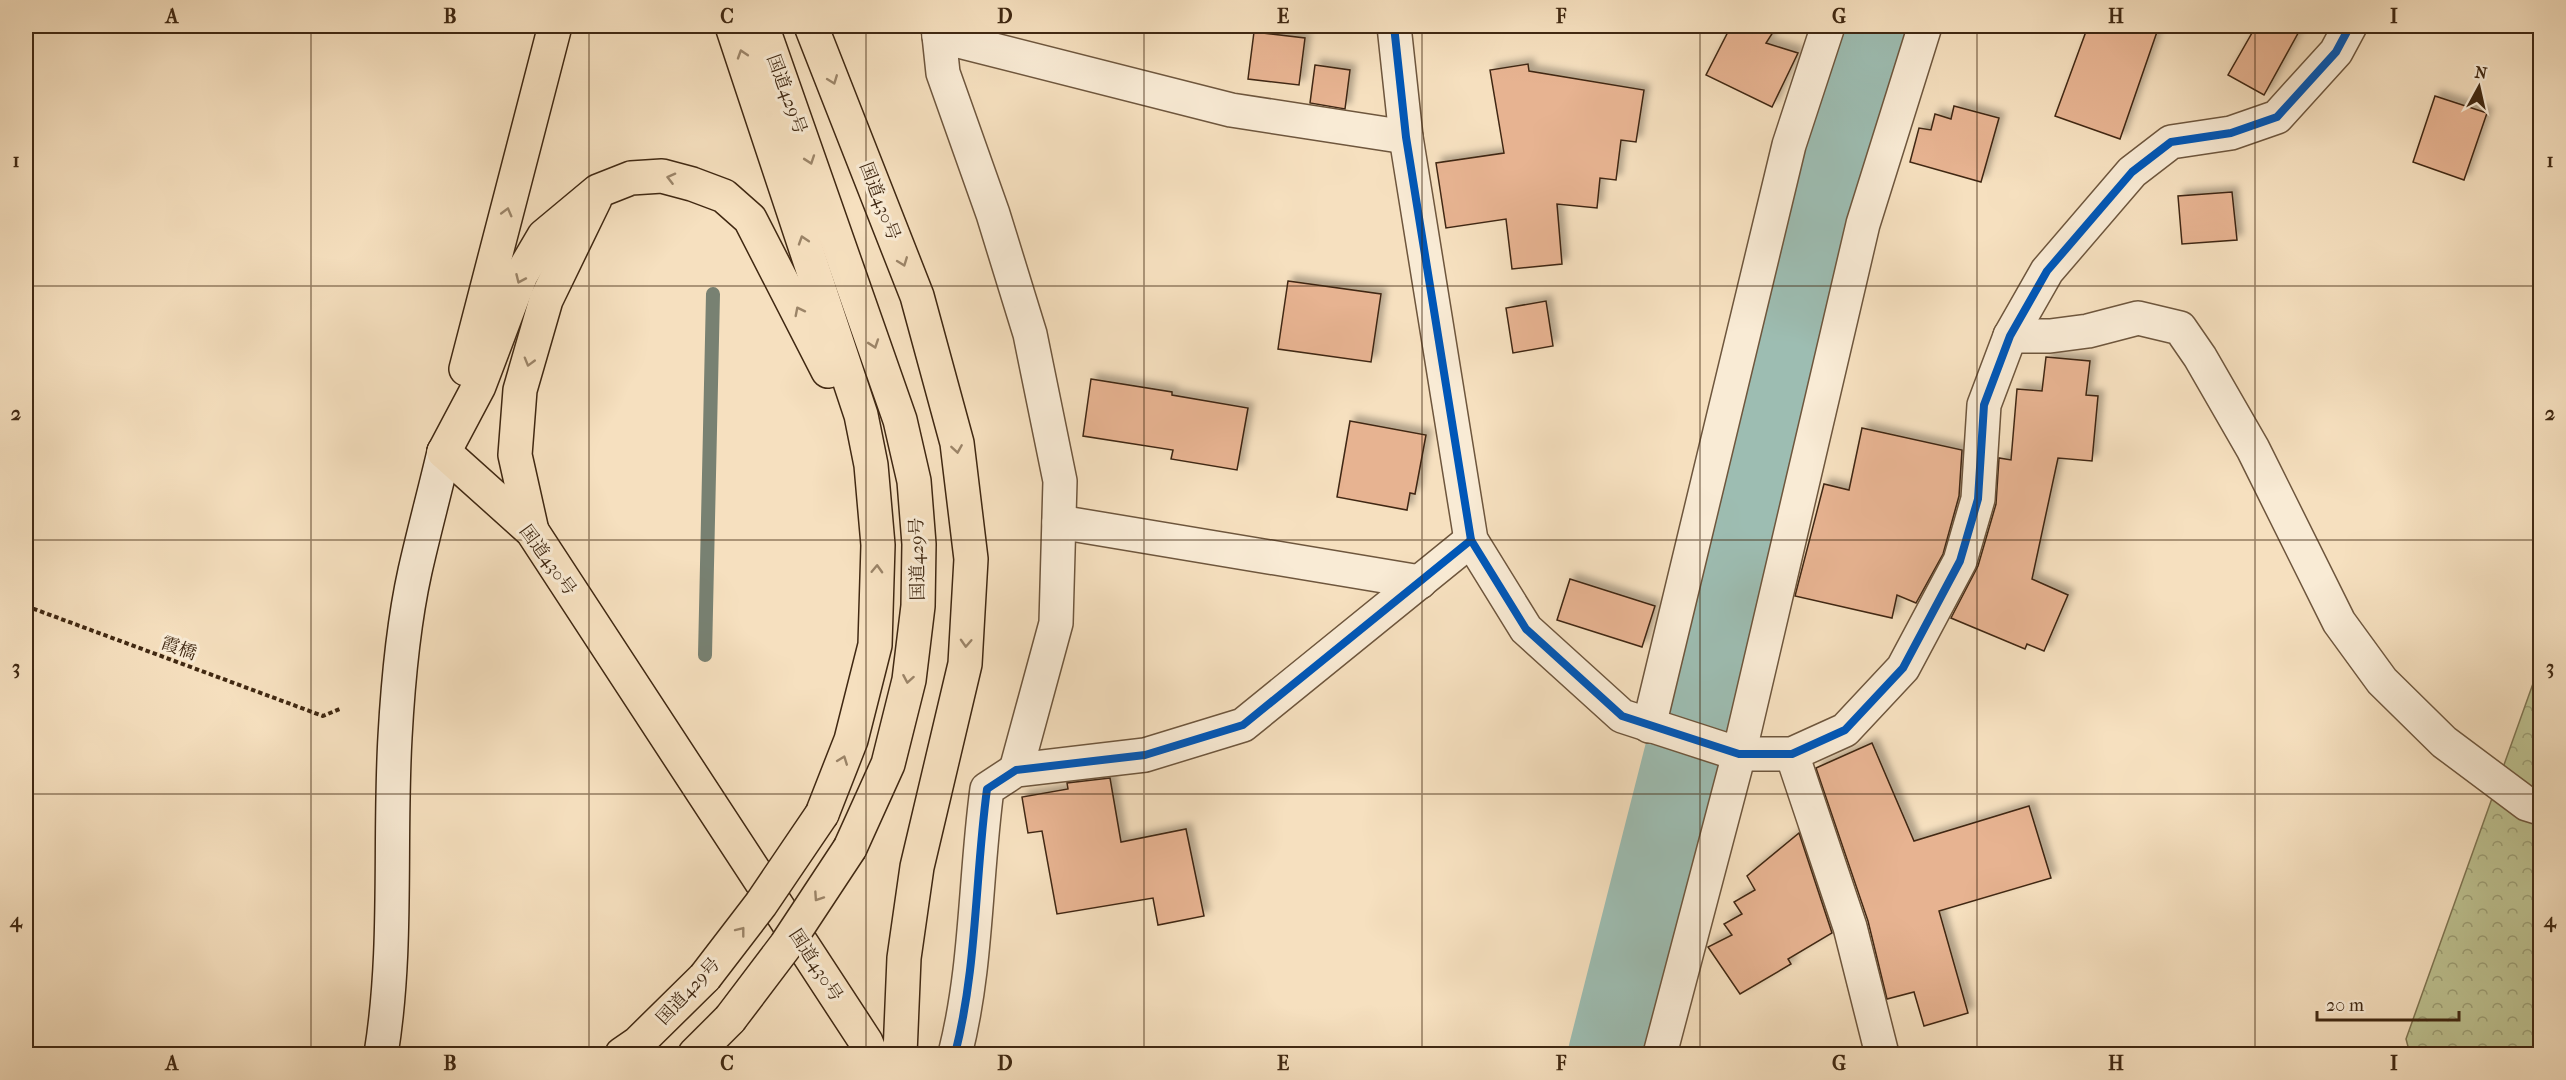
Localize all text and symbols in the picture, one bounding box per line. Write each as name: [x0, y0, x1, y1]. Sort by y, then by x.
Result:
text: A: [164, 5, 180, 28]
text: B: [443, 5, 457, 28]
text: C: [720, 5, 734, 28]
text: D: [997, 5, 1013, 28]
text: E: [1277, 5, 1289, 28]
text: F: [1555, 5, 1567, 28]
text: G: [1832, 5, 1846, 28]
text: H: [2108, 5, 2124, 28]
text: I: [2390, 5, 2398, 28]
one-way arrow: [737, 50, 749, 60]
street label: 国道429号: [762, 51, 811, 137]
north arrow: [2449, 57, 2509, 117]
text: N: [2474, 62, 2489, 83]
one-way arrow: [826, 74, 838, 85]
text: 1: [12, 149, 20, 172]
text: 1: [2546, 149, 2554, 172]
one-way arrow: [803, 154, 816, 165]
street label: 国道430号: [855, 159, 904, 243]
one-way arrow: [666, 173, 676, 186]
one-way arrow: [499, 208, 512, 218]
one-way arrow: [798, 235, 810, 246]
one-way arrow: [896, 256, 909, 266]
one-way arrow: [515, 272, 527, 283]
one-way arrow: [795, 307, 806, 317]
one-way arrow: [867, 338, 879, 349]
one-way arrow: [523, 357, 536, 367]
text: 2: [11, 402, 21, 425]
text: 2: [2545, 402, 2555, 425]
one-way arrow: [950, 444, 963, 454]
street label: 国道429号: [906, 517, 929, 601]
street label: 国道430号: [515, 521, 580, 600]
one-way arrow: [871, 565, 884, 574]
street label: 霞橋: [158, 632, 199, 664]
one-way arrow: [960, 638, 973, 647]
text: 3: [12, 656, 20, 679]
text: 3: [2546, 656, 2554, 679]
one-way arrow: [902, 674, 915, 684]
one-way arrow: [836, 755, 848, 766]
one-way arrow: [814, 890, 825, 901]
text: 4: [9, 909, 23, 933]
text: 4: [2543, 909, 2557, 933]
street label: 国道430号: [784, 925, 847, 1005]
one-way arrow: [733, 926, 744, 937]
street label: 国道429号: [652, 954, 724, 1029]
scale bar: [2317, 984, 2460, 1022]
text: 20 m: [2326, 995, 2364, 1016]
text: A: [164, 1052, 180, 1075]
text: B: [443, 1052, 457, 1075]
text: C: [720, 1052, 734, 1075]
text: D: [997, 1052, 1013, 1075]
text: E: [1277, 1052, 1289, 1075]
text: F: [1555, 1052, 1567, 1075]
text: G: [1832, 1052, 1846, 1075]
text: H: [2108, 1052, 2124, 1075]
text: I: [2390, 1052, 2398, 1075]

